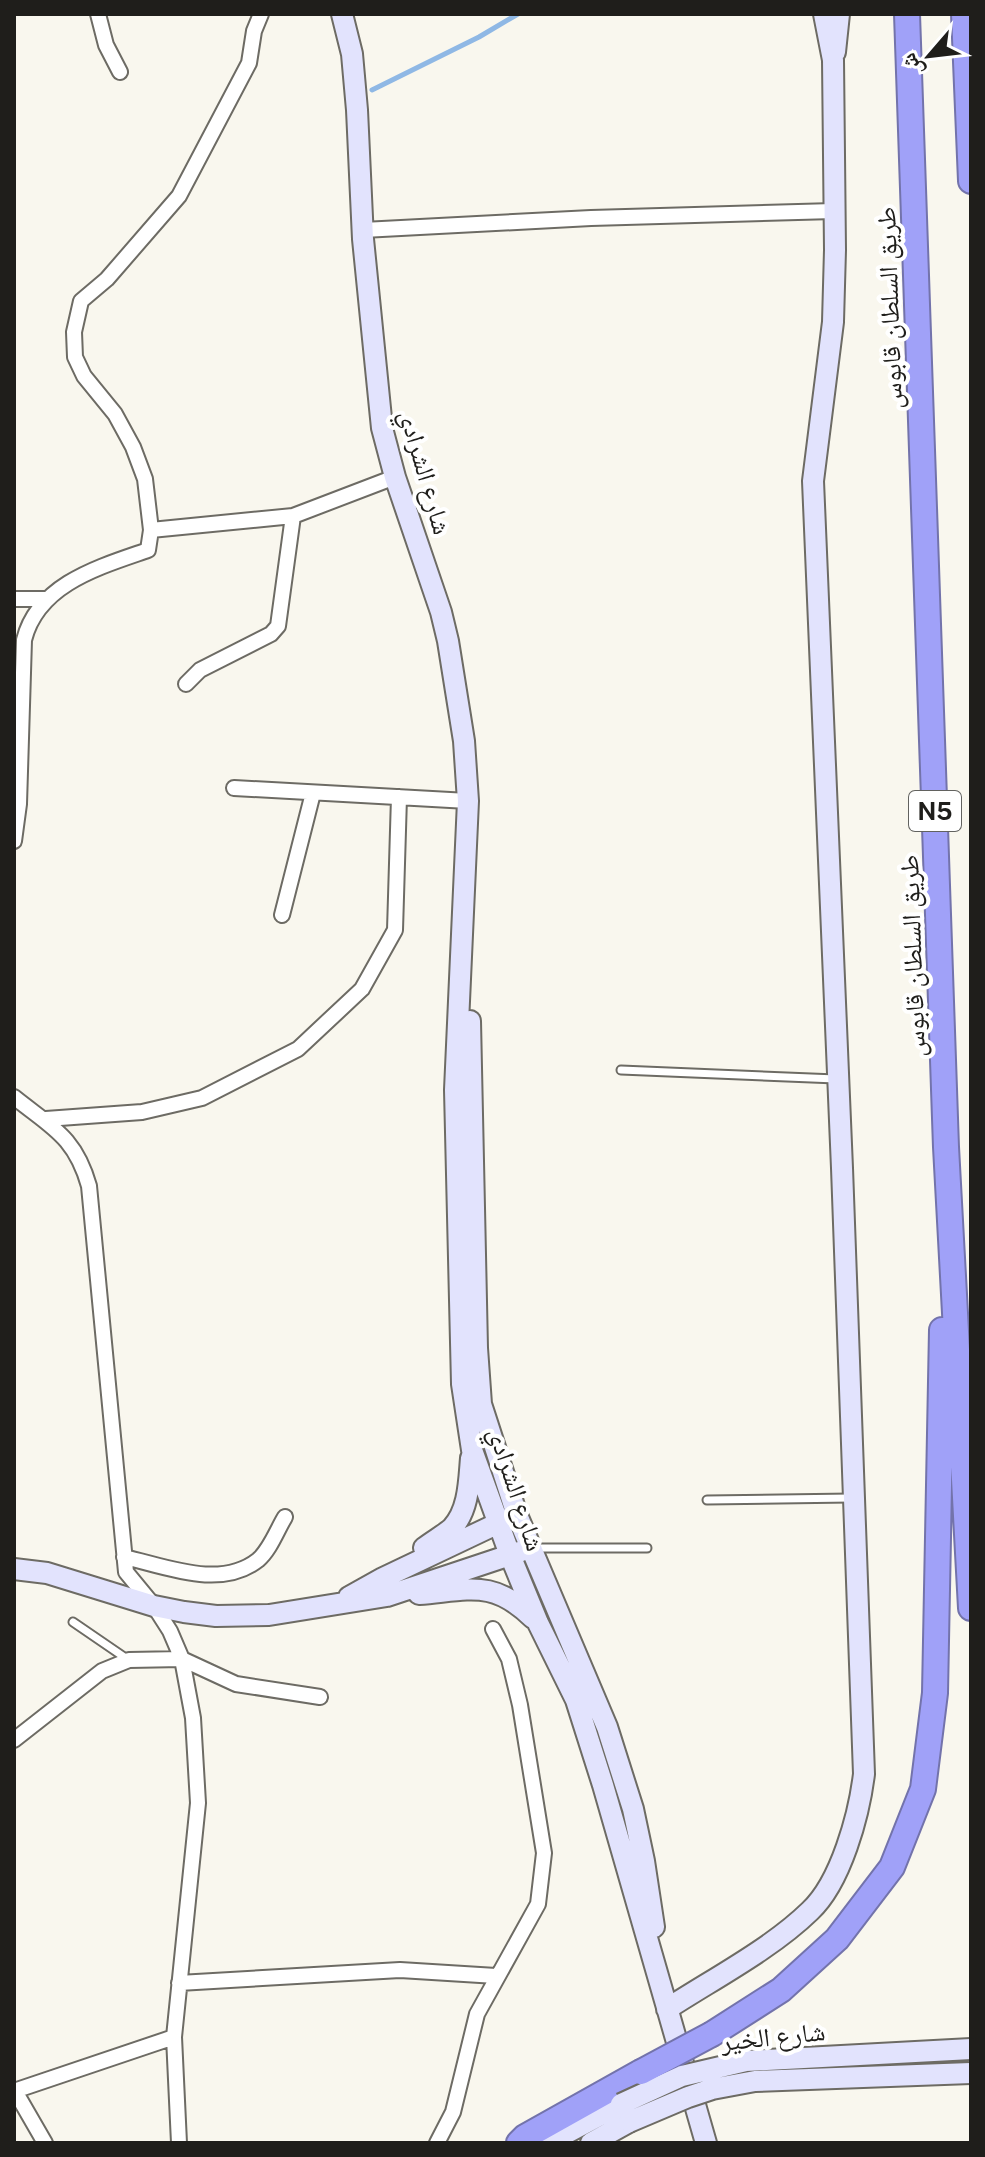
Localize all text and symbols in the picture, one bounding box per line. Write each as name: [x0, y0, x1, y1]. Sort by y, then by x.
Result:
north arrow: [889, 16, 969, 96]
text: ش: [894, 49, 929, 82]
street label: طريق السلطان قابوس: [870, 206, 909, 410]
street label: شارع الشرادي: [388, 406, 459, 539]
road number: N5: [909, 791, 961, 831]
street label: طريق السلطان قابوس: [893, 854, 932, 1058]
street label: شارع الشرادي: [477, 1423, 552, 1556]
street label: شارع الخير: [718, 2015, 827, 2058]

